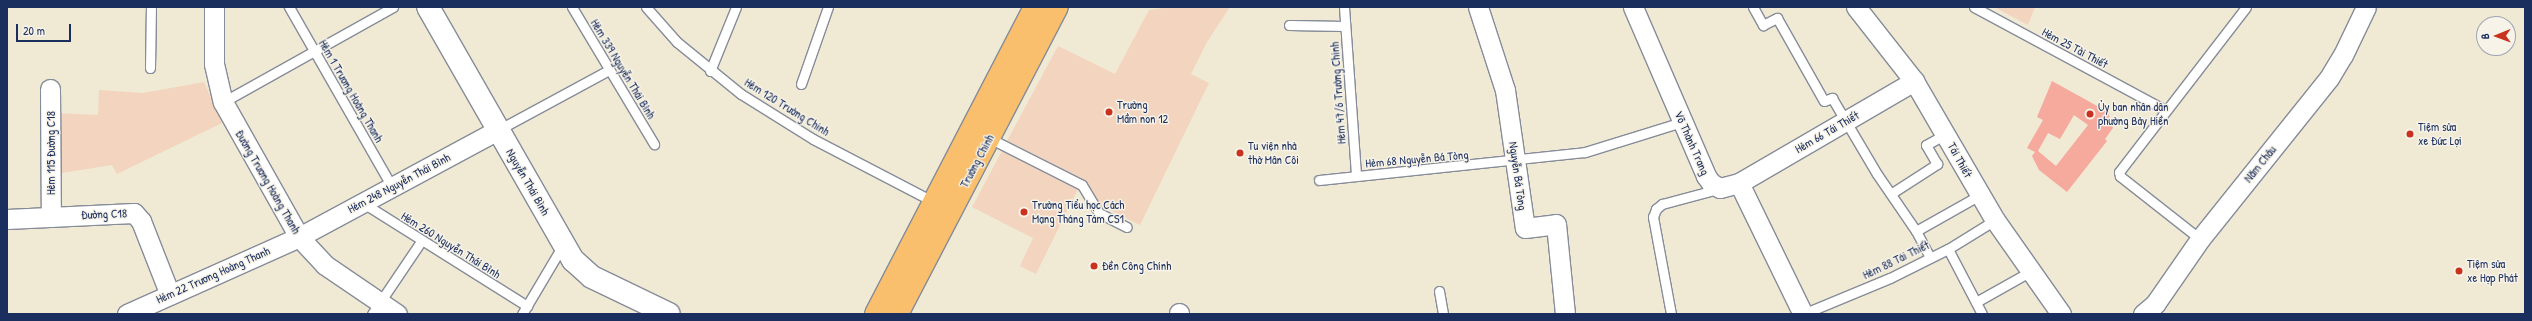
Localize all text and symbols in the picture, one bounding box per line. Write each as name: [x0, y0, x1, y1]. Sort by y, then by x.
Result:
scale bar: [18, 16, 73, 42]
north arrow: [2476, 16, 2516, 56]
street label: Hẻm 339 Nguyễn Thái Bình: [588, 17, 658, 121]
text: 20 m: [23, 22, 45, 39]
street label: Hẻm 25 Tài Thiết: [2039, 25, 2111, 71]
text: B: [2478, 33, 2492, 39]
street label: Hẻm 1 Trương Hoàng Thanh: [316, 37, 386, 145]
street label: Hẻm 47/6 Trường Chinh: [1327, 41, 1349, 145]
street label: Hẻm 120 Trường Chinh: [742, 75, 832, 139]
place label: Trường Mầm non 12: [1117, 98, 1168, 126]
place label: Ủy ban nhân dân phường Bảy Hiền: [2098, 100, 2168, 128]
marker: Trường Mầm non 12: [1104, 107, 1114, 117]
street label: Hẻm 66 Tái Thiết: [1792, 108, 1862, 156]
street label: Võ Thành Trang: [1671, 109, 1713, 177]
marker: Ủy ban nhân dân phường Bảy Hiền: [2085, 109, 2095, 119]
street label: Hẻm 115 Đường C18: [44, 111, 58, 195]
place label: Tiệm sửa xe Đức Lợi: [2418, 120, 2462, 148]
street label: Đường Trương Hoàng Thanh: [232, 127, 304, 237]
marker: Tiệm sửa xe Đức Lợi: [2405, 129, 2415, 139]
street label: Trường Chinh: [957, 132, 997, 190]
place label: Tu viện nhà thờ Mân Côi: [1248, 139, 1299, 167]
street label: Tái Thiết: [1944, 140, 1976, 180]
street label: Nguyễn Bá Tòng: [1506, 141, 1530, 211]
street label: Năm Châu: [2241, 143, 2279, 185]
street label: Nguyễn Thái Bình: [503, 146, 553, 218]
street label: Hẻm 68 Nguyễn Bá Tòng: [1365, 147, 1469, 171]
marker: Tu viện nhà thờ Mân Côi: [1235, 148, 1245, 158]
street label: Hẻm 248 Nguyễn Thái Bình: [345, 150, 453, 216]
place label: Trường Tiểu học Cách Mạng Tháng Tám CS1: [1032, 198, 1124, 226]
street label: Đường C18: [81, 206, 127, 222]
marker: Trường Tiểu học Cách Mạng Tháng Tám CS1: [1019, 207, 1029, 217]
street label: Hẻm 260 Nguyễn Thái Bình: [399, 209, 503, 281]
street label: Hẻm 88 Tái Thiết: [1860, 238, 1932, 282]
street label: Hẻm 22 Trương Hoàng Thanh: [154, 243, 272, 307]
place label: Tiệm sửa xe Hợp Phát: [2467, 257, 2518, 285]
place label: Đền Công Chính: [1102, 259, 1171, 273]
marker: Đền Công Chính: [1089, 261, 1099, 271]
marker: Tiệm sửa xe Hợp Phát: [2454, 266, 2464, 276]

